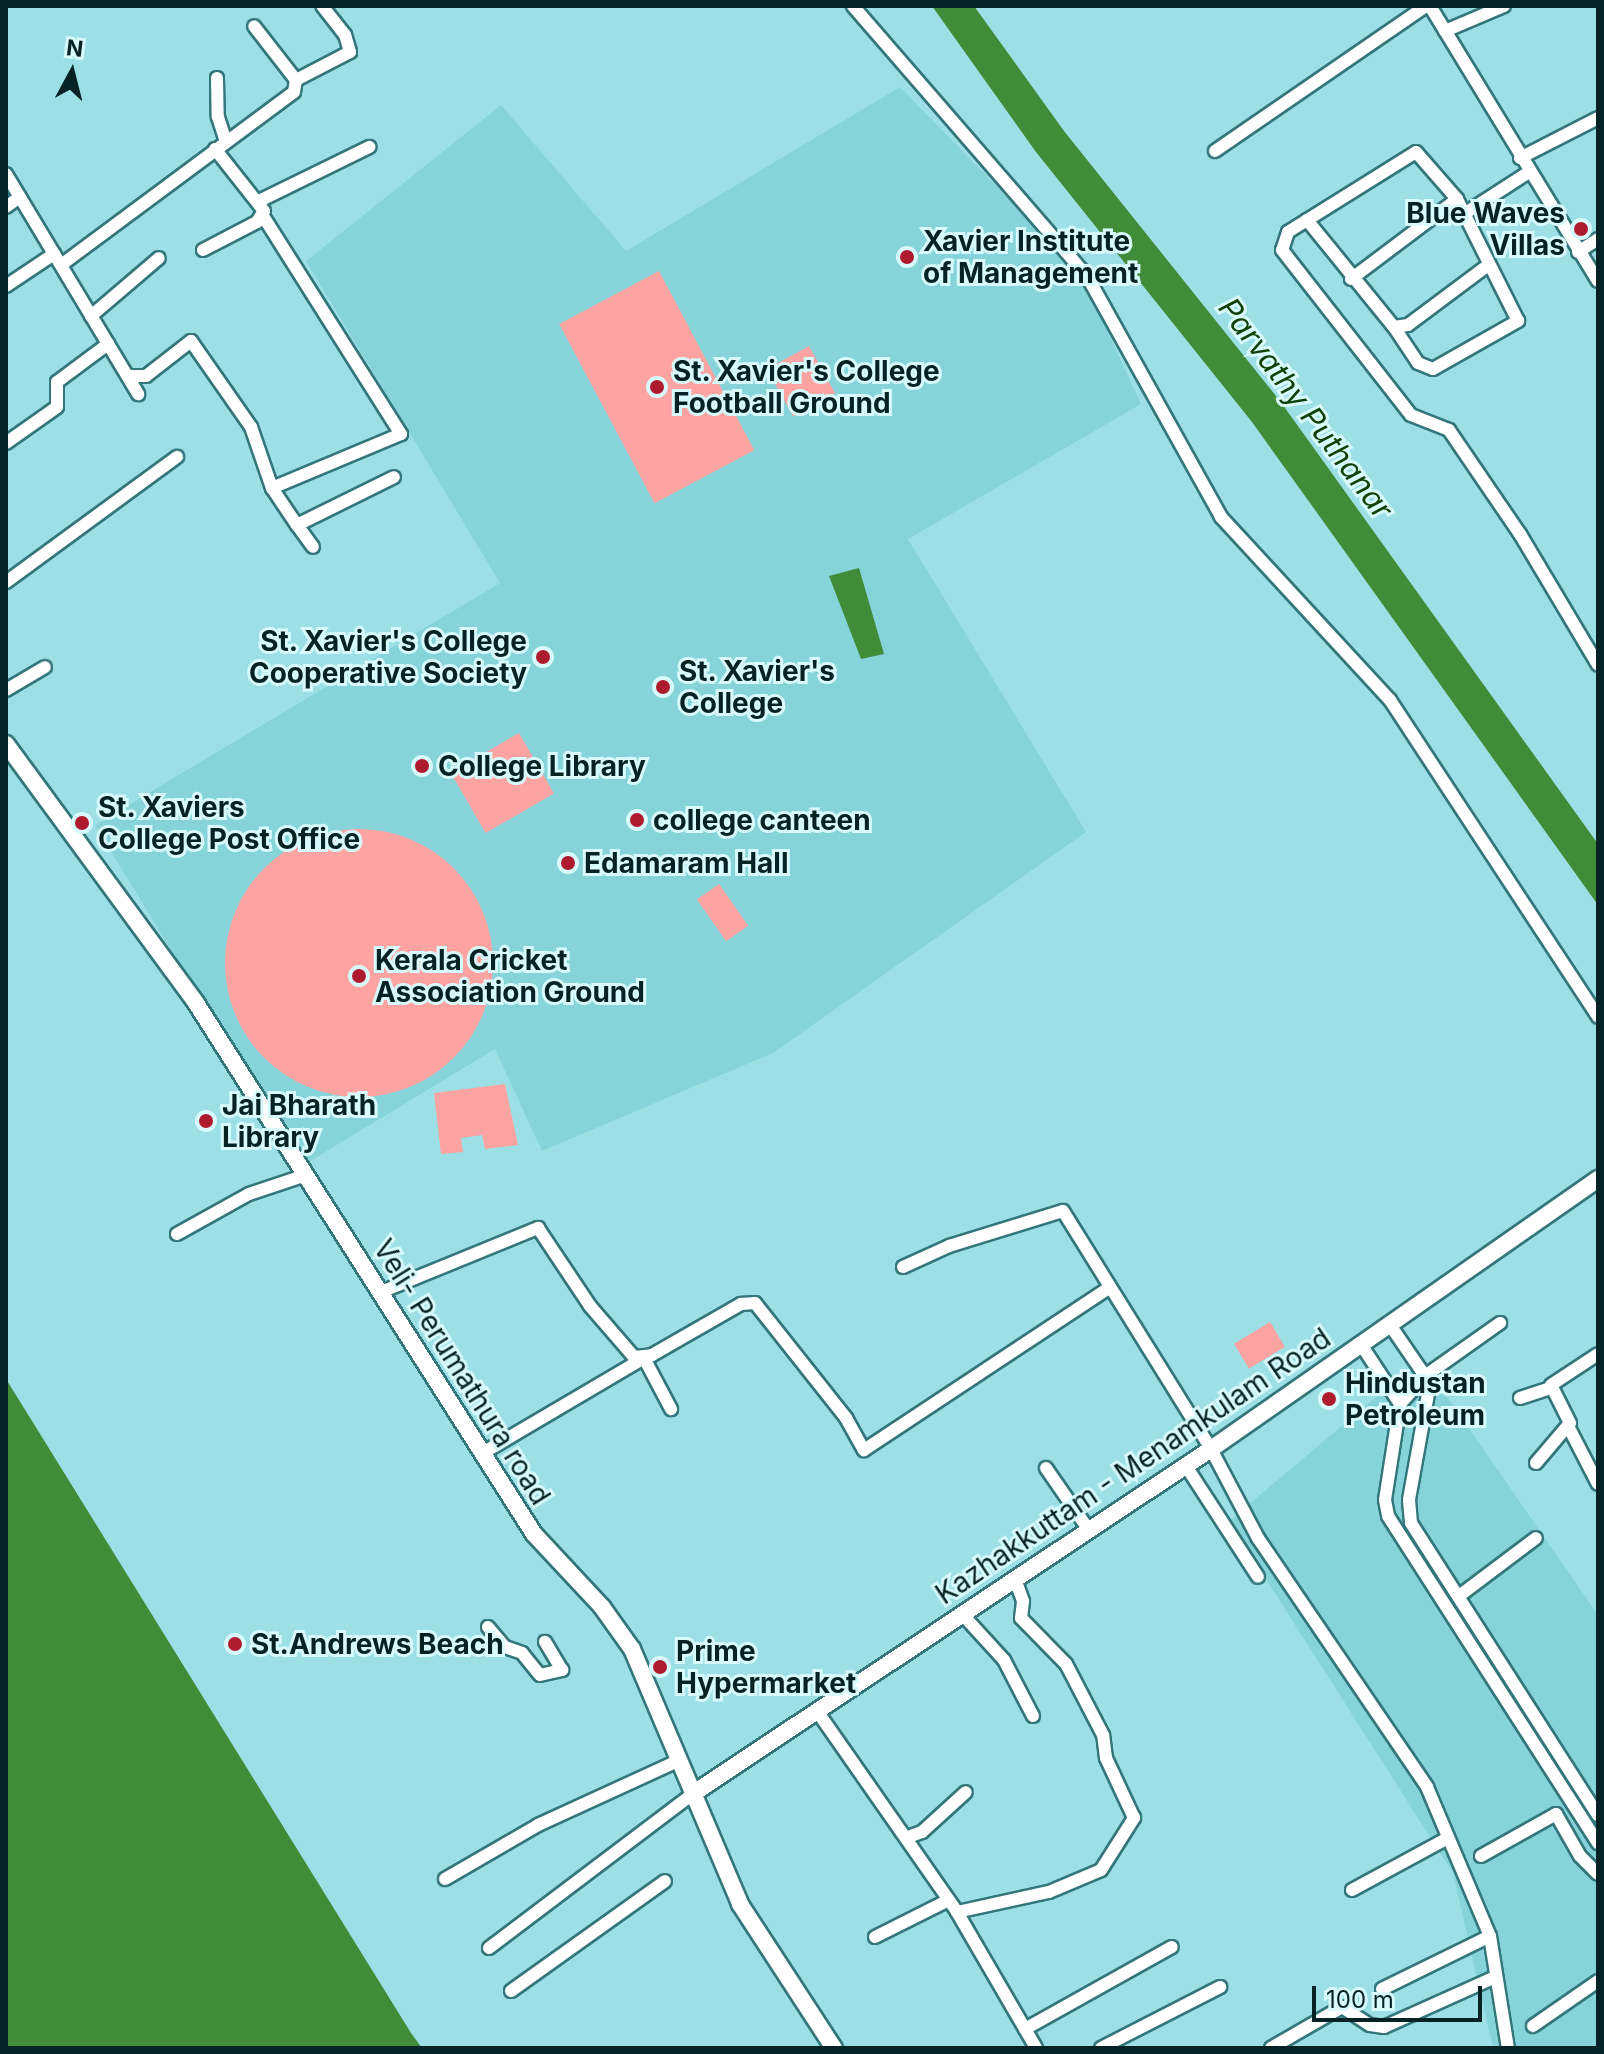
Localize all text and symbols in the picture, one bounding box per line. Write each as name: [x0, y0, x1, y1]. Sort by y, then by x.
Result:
north arrow: [32, 32, 112, 112]
text: N: [65, 34, 85, 62]
place label: Blue Waves Villas: [1406, 196, 1565, 262]
marker: Blue Waves Villas: [1572, 220, 1590, 238]
place label: Xavier Institute of Management: [923, 224, 1138, 290]
marker: Xavier Institute of Management: [898, 248, 916, 266]
water label: Parvathy Puthanar: [1211, 291, 1401, 525]
place label: St. Xavier's College Football Ground: [673, 354, 941, 420]
marker: St. Xavier's College Football Ground: [648, 378, 666, 396]
place label: St. Xavier's College Cooperative Society: [249, 624, 527, 690]
marker: St. Xavier's College Cooperative Society: [534, 648, 552, 666]
place label: St. Xavier's College: [679, 654, 836, 720]
marker: St. Xavier's College: [654, 678, 672, 696]
place label: College Library: [438, 749, 646, 783]
marker: College Library: [413, 757, 431, 775]
place label: St. Xaviers College Post Office: [98, 790, 360, 856]
place label: college canteen: [653, 803, 871, 837]
marker: college canteen: [628, 811, 646, 829]
marker: St. Xaviers College Post Office: [73, 814, 91, 832]
place label: Edamaram Hall: [584, 846, 789, 880]
marker: Edamaram Hall: [559, 854, 577, 872]
place label: Kerala Cricket Association Ground: [375, 943, 645, 1009]
marker: Kerala Cricket Association Ground: [350, 967, 368, 985]
place label: Jai Bharath Library: [222, 1088, 376, 1154]
marker: Jai Bharath Library: [197, 1112, 215, 1130]
street label: Veli- Perumathura road: [367, 1233, 557, 1511]
street label: Kazhakkuttam - Menamkulam Road: [929, 1321, 1337, 1611]
place label: Hindustan Petroleum: [1345, 1366, 1486, 1432]
marker: Hindustan Petroleum: [1320, 1390, 1338, 1408]
place label: St.Andrews Beach: [251, 1627, 504, 1661]
place label: Prime Hypermarket: [676, 1634, 856, 1700]
marker: St.Andrews Beach: [226, 1635, 244, 1653]
marker: Prime Hypermarket: [651, 1658, 669, 1676]
scale bar: [1316, 1970, 1486, 2020]
text: 100 m: [1326, 1985, 1394, 2014]

